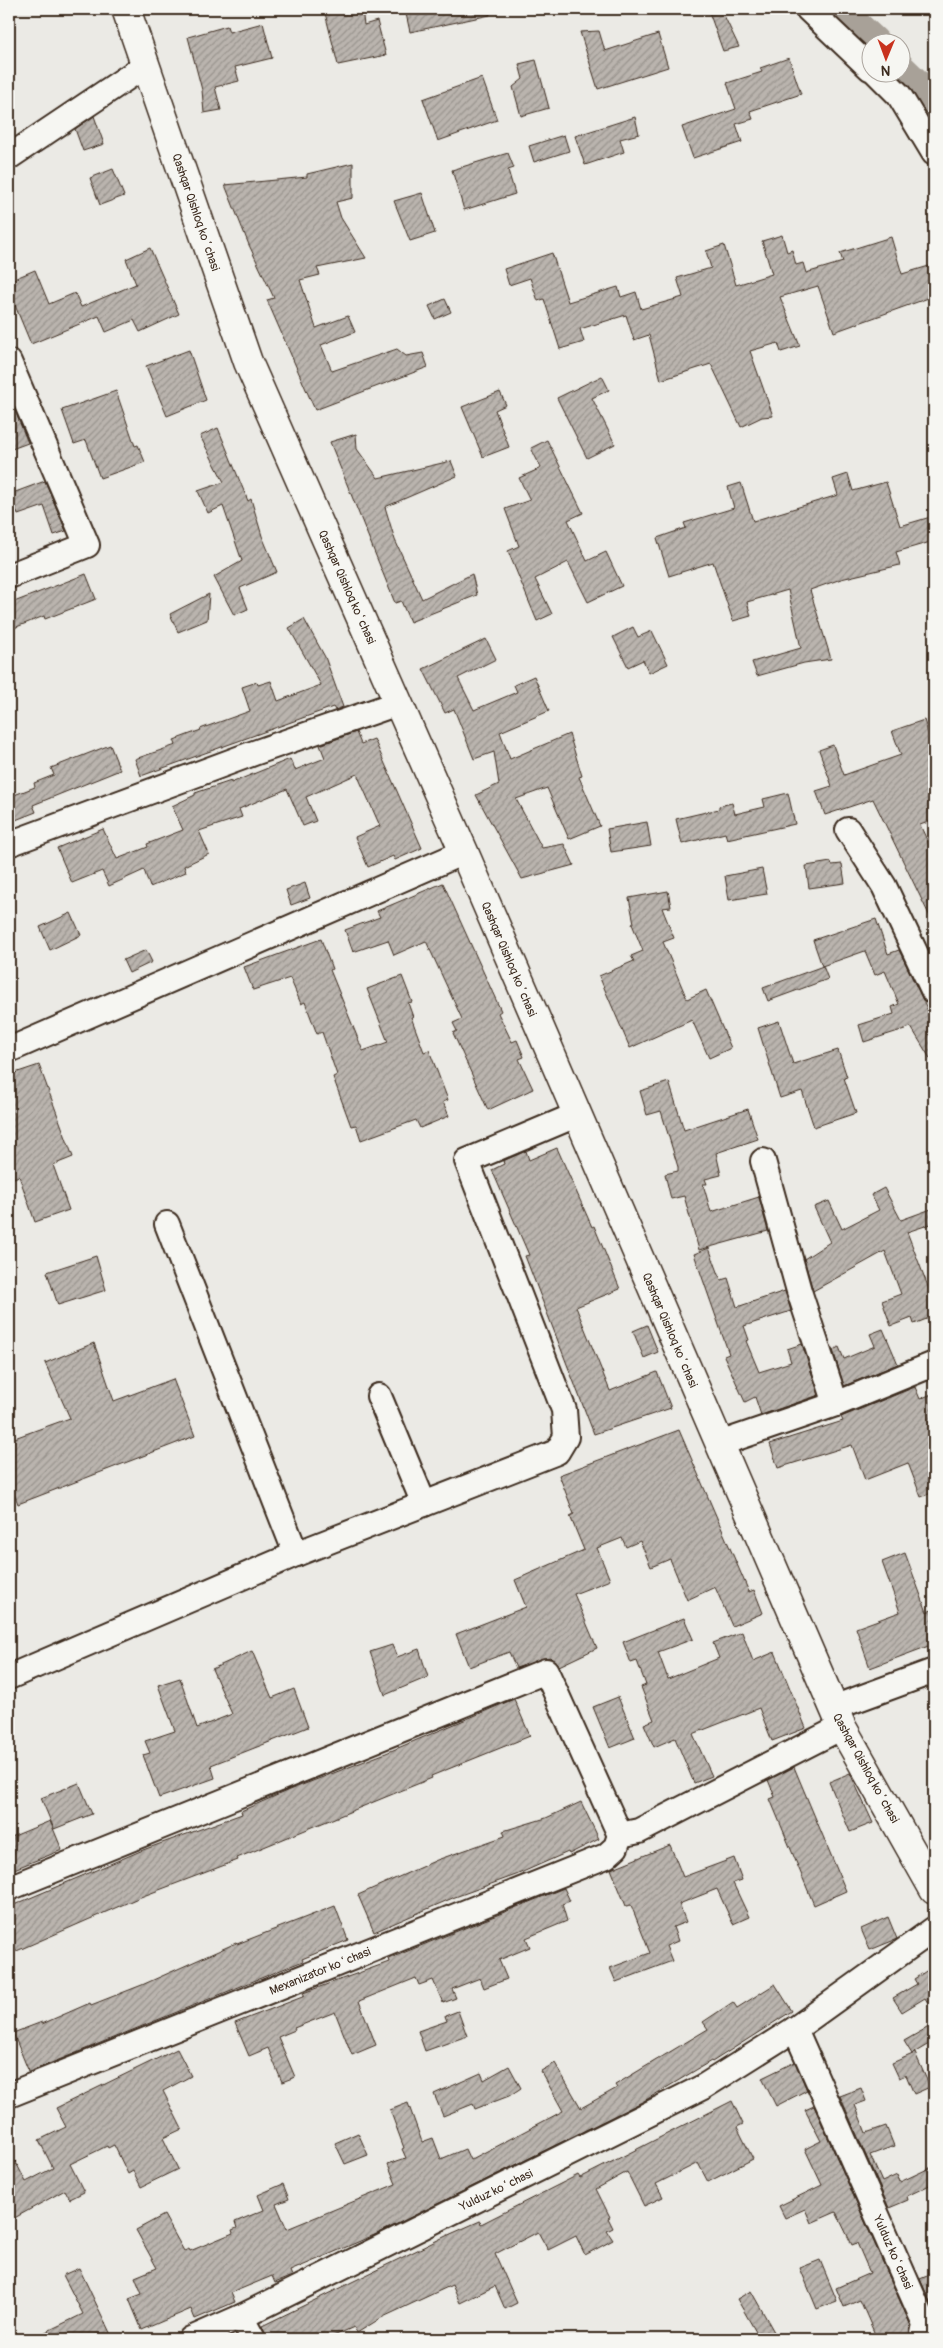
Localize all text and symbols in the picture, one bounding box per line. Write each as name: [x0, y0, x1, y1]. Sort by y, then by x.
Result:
north arrow: [860, 32, 910, 82]
text: N: [881, 62, 891, 79]
street label: Qashqar Qishloq koʻchasi: [168, 151, 223, 273]
street label: Qashqar Qishloq koʻchasi: [315, 528, 378, 647]
street label: Qashqar Qishloq koʻchasi: [478, 899, 540, 1019]
street label: Qashqar Qishloq koʻchasi: [639, 1270, 701, 1390]
street label: Qashqar Qishloq koʻchasi: [829, 1711, 902, 1826]
street label: Mexanizator koʻchasi: [267, 1944, 373, 1999]
street label: Yulduz koʻchasi: [456, 2166, 535, 2215]
street label: Yulduz koʻchasi: [869, 2212, 916, 2292]

